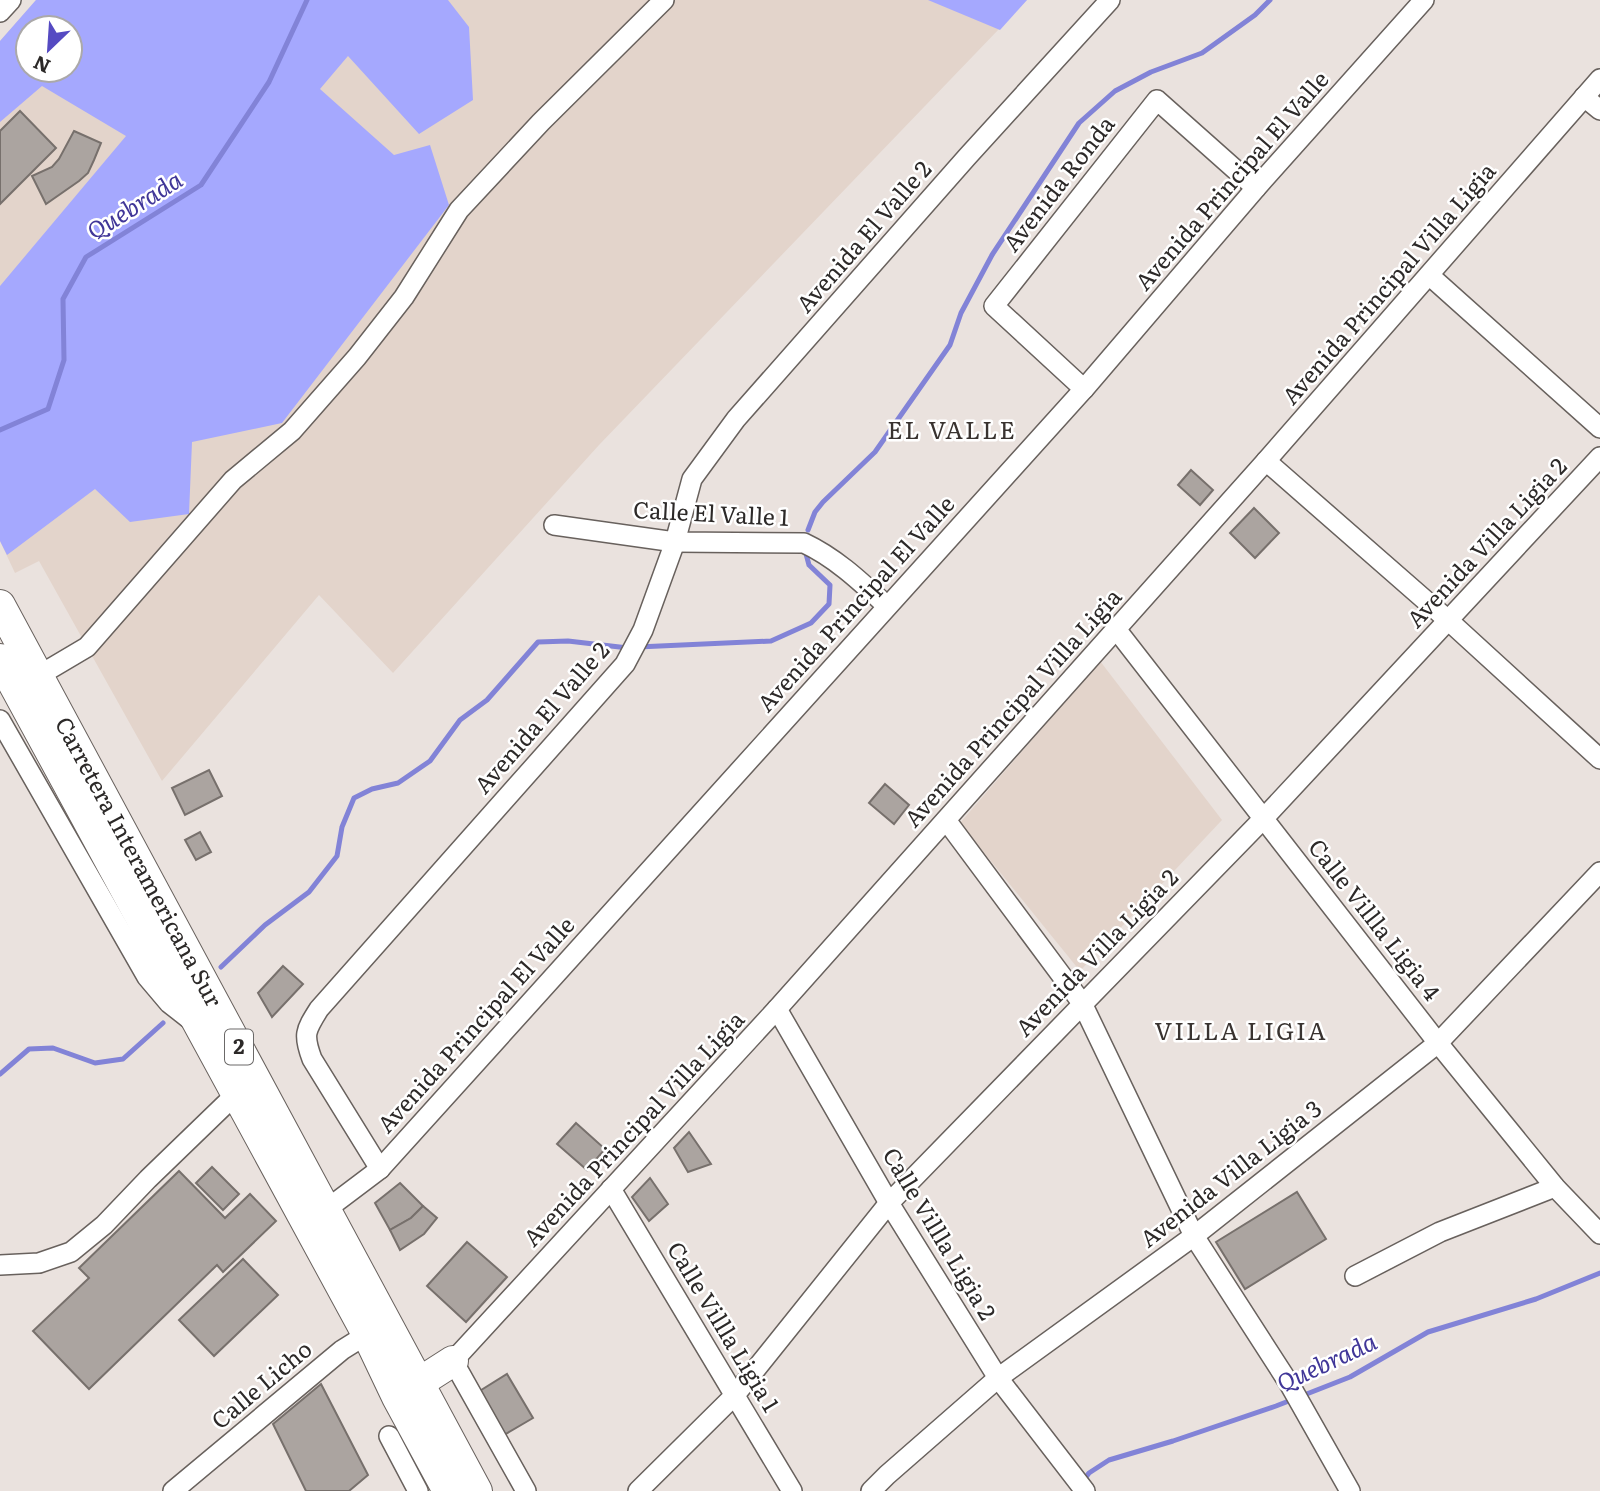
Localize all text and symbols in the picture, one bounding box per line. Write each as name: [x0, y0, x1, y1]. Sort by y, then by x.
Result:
north arrow: [14, 14, 84, 84]
text: N: [28, 49, 55, 81]
street label: Avenida Principal El Valle: [1126, 63, 1335, 297]
street label: Avenida Ronda: [993, 107, 1122, 258]
street label: Avenida El Valle 2: [787, 152, 938, 319]
street label: Avenida Principal Villa Ligia: [1273, 154, 1503, 411]
water label: Quebrada: [79, 161, 188, 247]
district label: EL VALLE: [887, 411, 1017, 446]
street label: Avenida Villa Ligia 2: [1397, 449, 1574, 634]
street label: Avenida Principal El Valle: [748, 487, 961, 718]
street label: Calle El Valle 1: [632, 491, 790, 533]
street label: Avenida Principal Villa Ligia: [895, 579, 1129, 834]
street label: Avenida El Valle 2: [465, 633, 616, 800]
street label: Carretera Interamericana Sur: [48, 710, 232, 1013]
street label: Calle Villla Ligia 4: [1302, 831, 1450, 1007]
street label: Avenida Villa Ligia 2: [1006, 860, 1185, 1043]
street label: Avenida Principal El Valle: [368, 908, 581, 1139]
street label: Avenida Principal Villa Ligia: [514, 1002, 751, 1253]
district label: VILLA LIGIA: [1154, 1012, 1328, 1047]
road number: 2: [225, 1030, 253, 1064]
street label: Avenida Villa Ligia 3: [1132, 1091, 1328, 1254]
street label: Calle Villla Ligia 2: [876, 1140, 1006, 1326]
street label: Calle Villla Ligia 1: [660, 1234, 789, 1418]
water label: Quebrada: [1270, 1322, 1382, 1399]
street label: Calle Licho: [203, 1331, 318, 1436]

